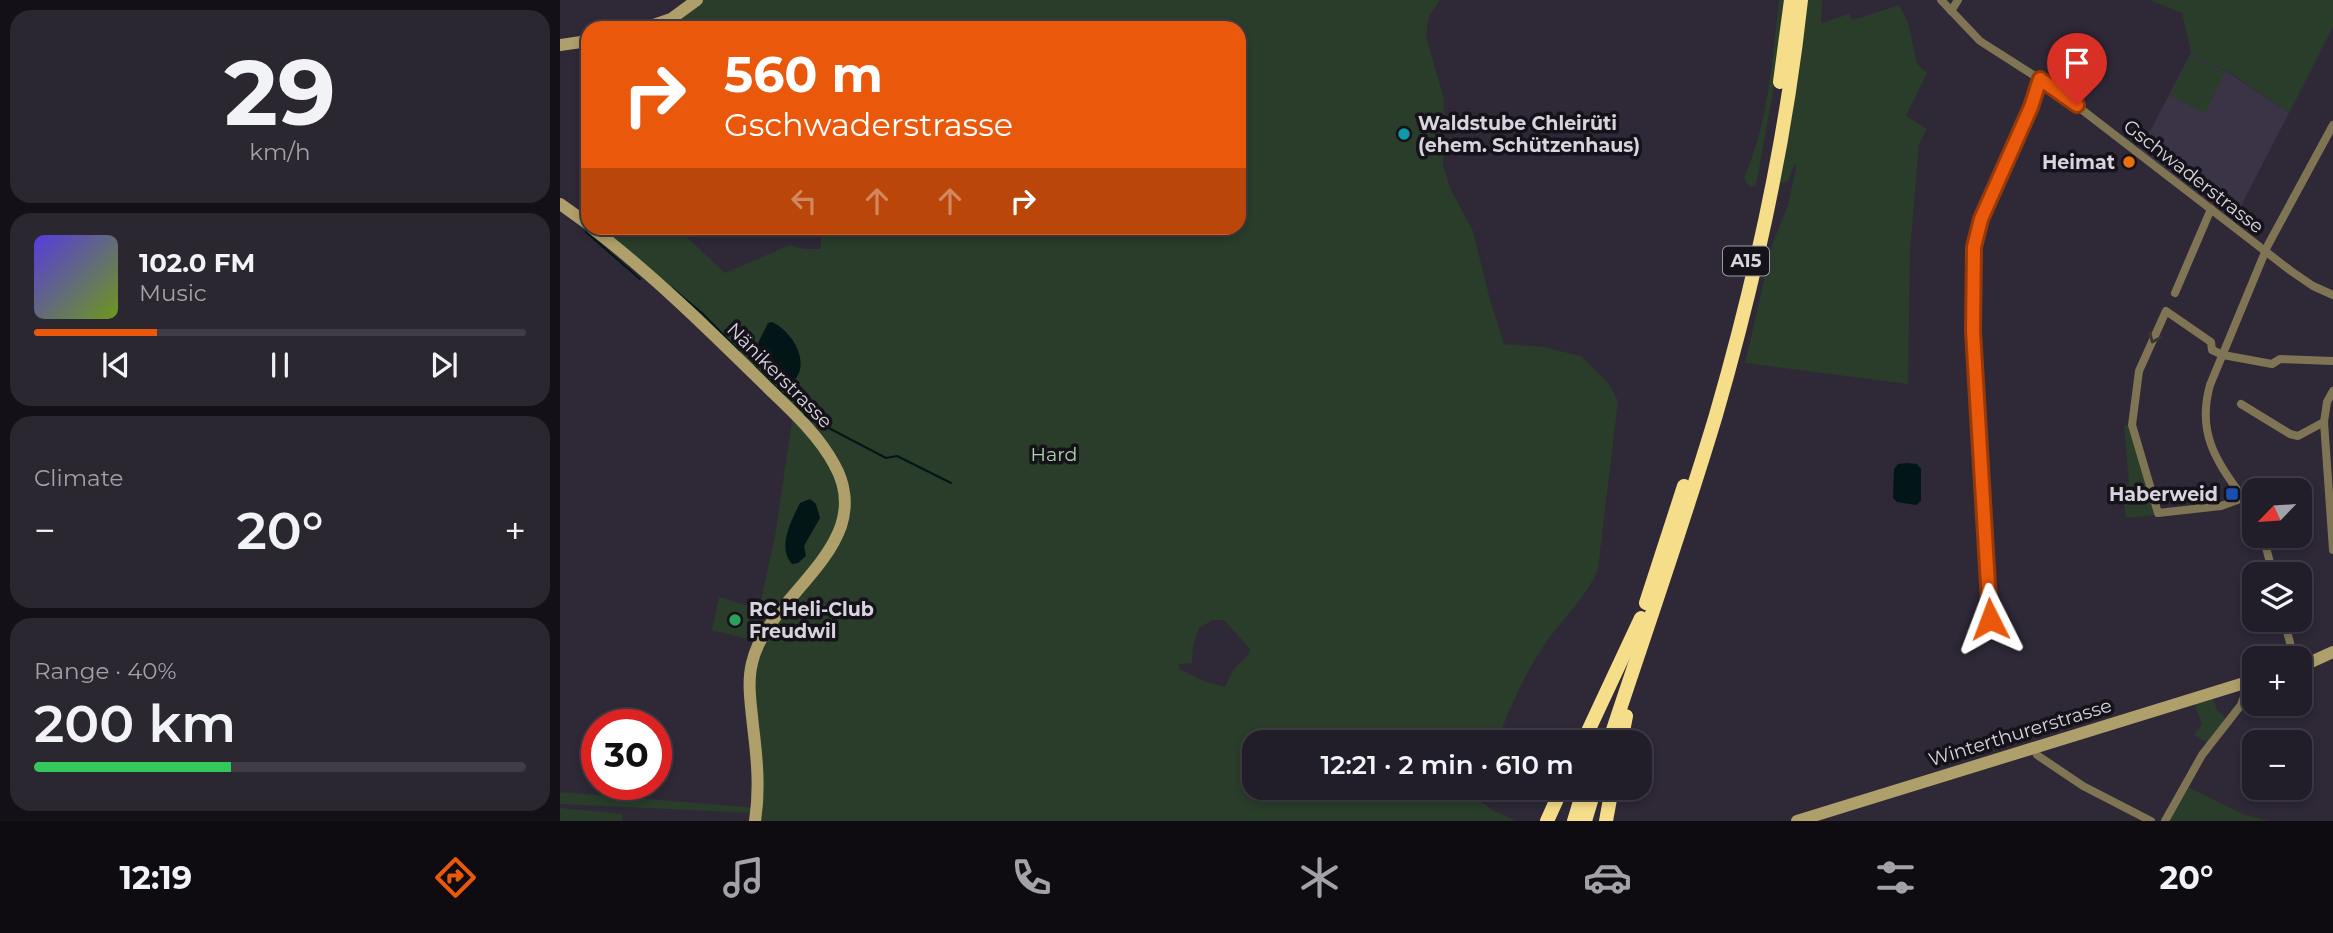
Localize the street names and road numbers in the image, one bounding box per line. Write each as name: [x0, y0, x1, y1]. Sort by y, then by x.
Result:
street label: Gschwaderstrasse: [2119, 114, 2268, 238]
road number: A15: [1723, 246, 1769, 276]
street label: Nänikerstrasse: [722, 318, 837, 433]
street label: Winterthurerstrasse: [1926, 694, 2114, 771]

